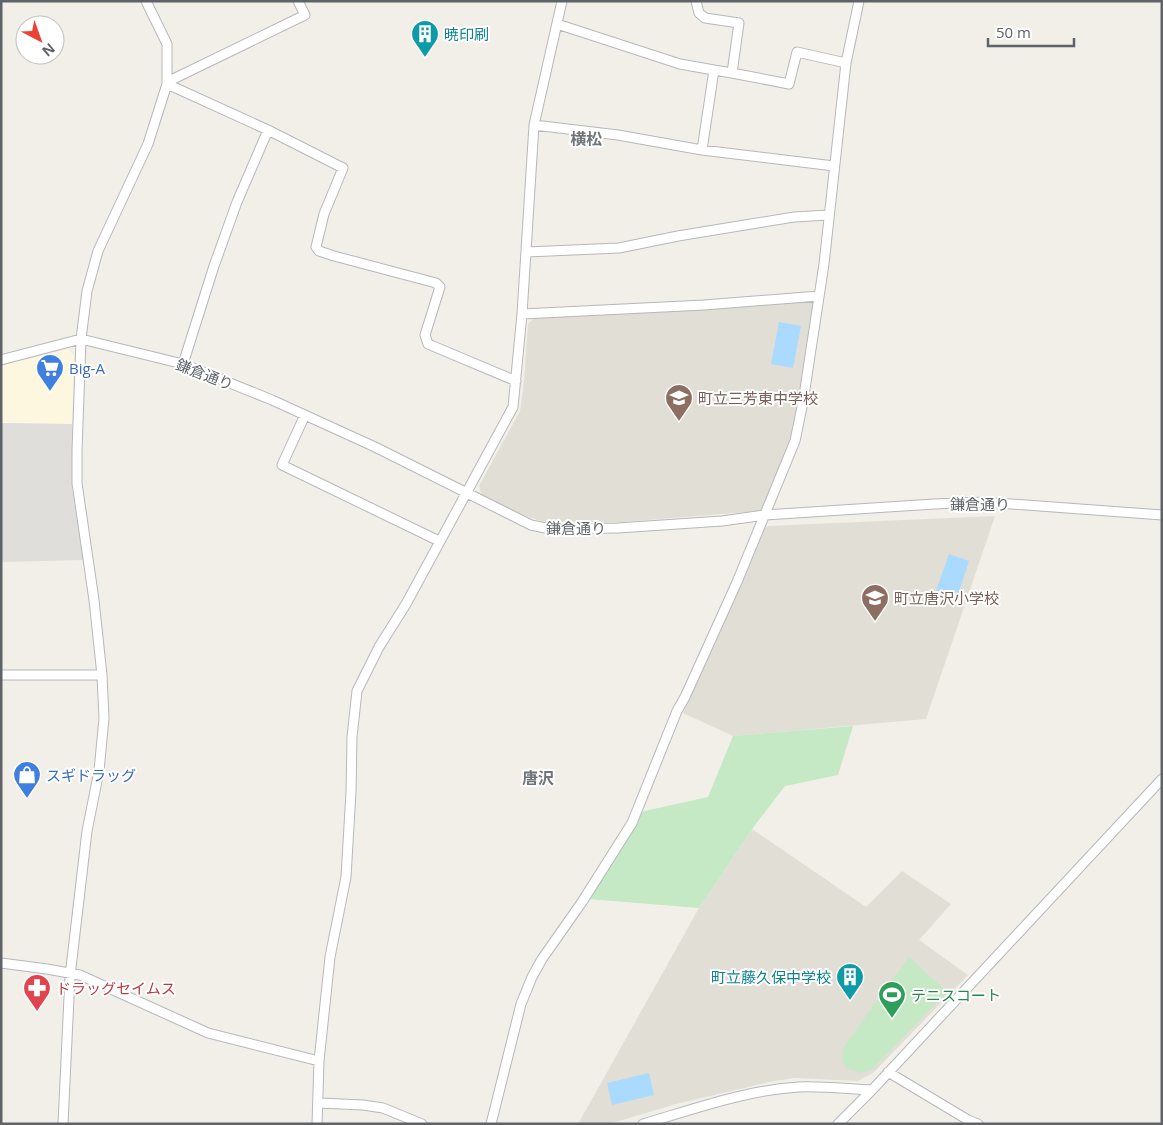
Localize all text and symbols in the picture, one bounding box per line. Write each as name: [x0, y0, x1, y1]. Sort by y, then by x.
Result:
north arrow: [15, 15, 65, 65]
scale bar: [988, 15, 1074, 47]
building icon: 暁印刷: [410, 19, 440, 58]
text: 50 m: [996, 22, 1031, 42]
place label: 暁印刷: [444, 24, 489, 44]
text: N: [38, 39, 59, 61]
district label: 横松: [570, 128, 602, 150]
supermarket icon: Big-A: [35, 353, 65, 392]
street label: 鎌倉通り: [173, 354, 237, 394]
place label: Big-A: [69, 358, 105, 378]
school or university icon: 町立三芳東中学校: [664, 383, 694, 422]
place label: 町立三芳東中学校: [698, 388, 818, 408]
street label: 鎌倉通り: [950, 494, 1010, 514]
street label: 鎌倉通り: [546, 518, 606, 538]
school or university icon: 町立唐沢小学校: [860, 583, 890, 622]
place label: 町立唐沢小学校: [894, 588, 999, 608]
shop icon: スギドラッグ: [12, 760, 42, 799]
place label: スギドラッグ: [46, 765, 136, 785]
district label: 唐沢: [522, 767, 554, 789]
building icon: 町立藤久保中学校: [835, 962, 865, 1001]
place label: 町立藤久保中学校: [711, 967, 831, 987]
pharmacy icon: ドラッグセイムス: [22, 973, 52, 1012]
place label: ドラッグセイムス: [56, 978, 176, 998]
sports icon: テニスコート: [877, 980, 907, 1019]
place label: テニスコート: [911, 985, 1001, 1005]

